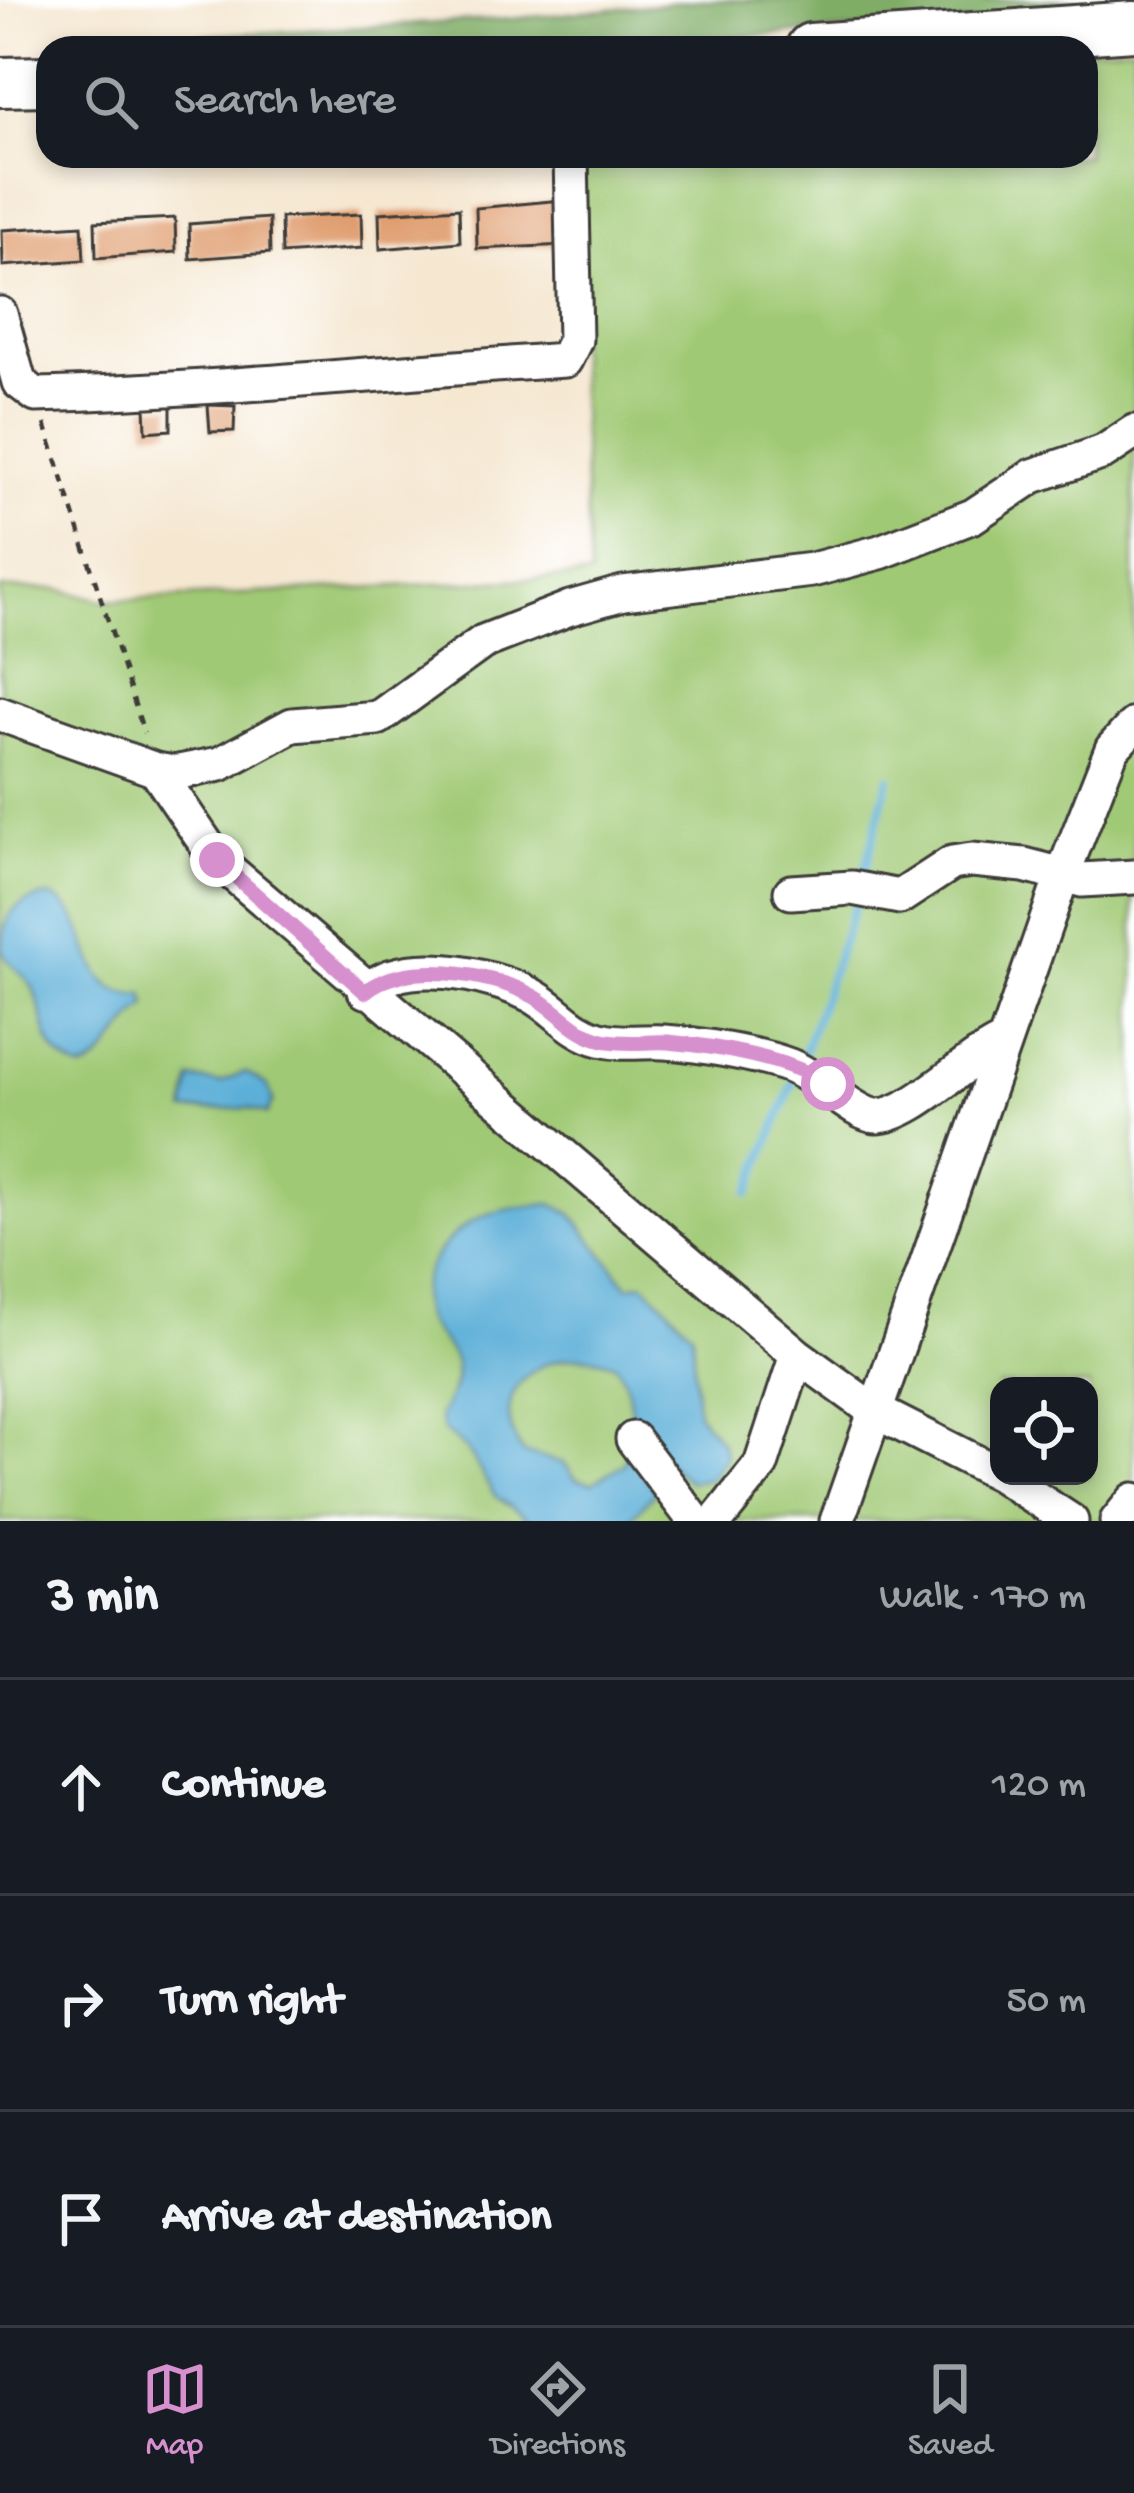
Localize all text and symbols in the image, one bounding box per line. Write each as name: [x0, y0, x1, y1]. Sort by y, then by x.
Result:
search box: [36, 36, 1098, 168]
icon: search: [78, 69, 144, 135]
text: Search here: [174, 76, 396, 129]
route end: [190, 833, 244, 887]
route start: [801, 1057, 855, 1111]
map controls: [990, 1377, 1098, 1485]
button: locate: [990, 1377, 1098, 1485]
text: 3 min: [48, 1569, 158, 1629]
text: Walk · 170 m: [879, 1576, 1086, 1622]
icon: ahead: [48, 1754, 114, 1820]
text: Continue: [162, 1760, 325, 1813]
text: 120 m: [992, 1764, 1086, 1810]
icon: right: [48, 1970, 114, 2036]
text: Turn right: [162, 1976, 342, 2029]
text: 50 m: [1006, 1980, 1086, 2026]
icon: arrive: [48, 2186, 114, 2252]
text: Arrive at destination: [162, 2192, 551, 2245]
tab: Map: [142, 2356, 208, 2466]
tab: Directions: [491, 2356, 625, 2466]
tab: Saved: [908, 2356, 992, 2466]

